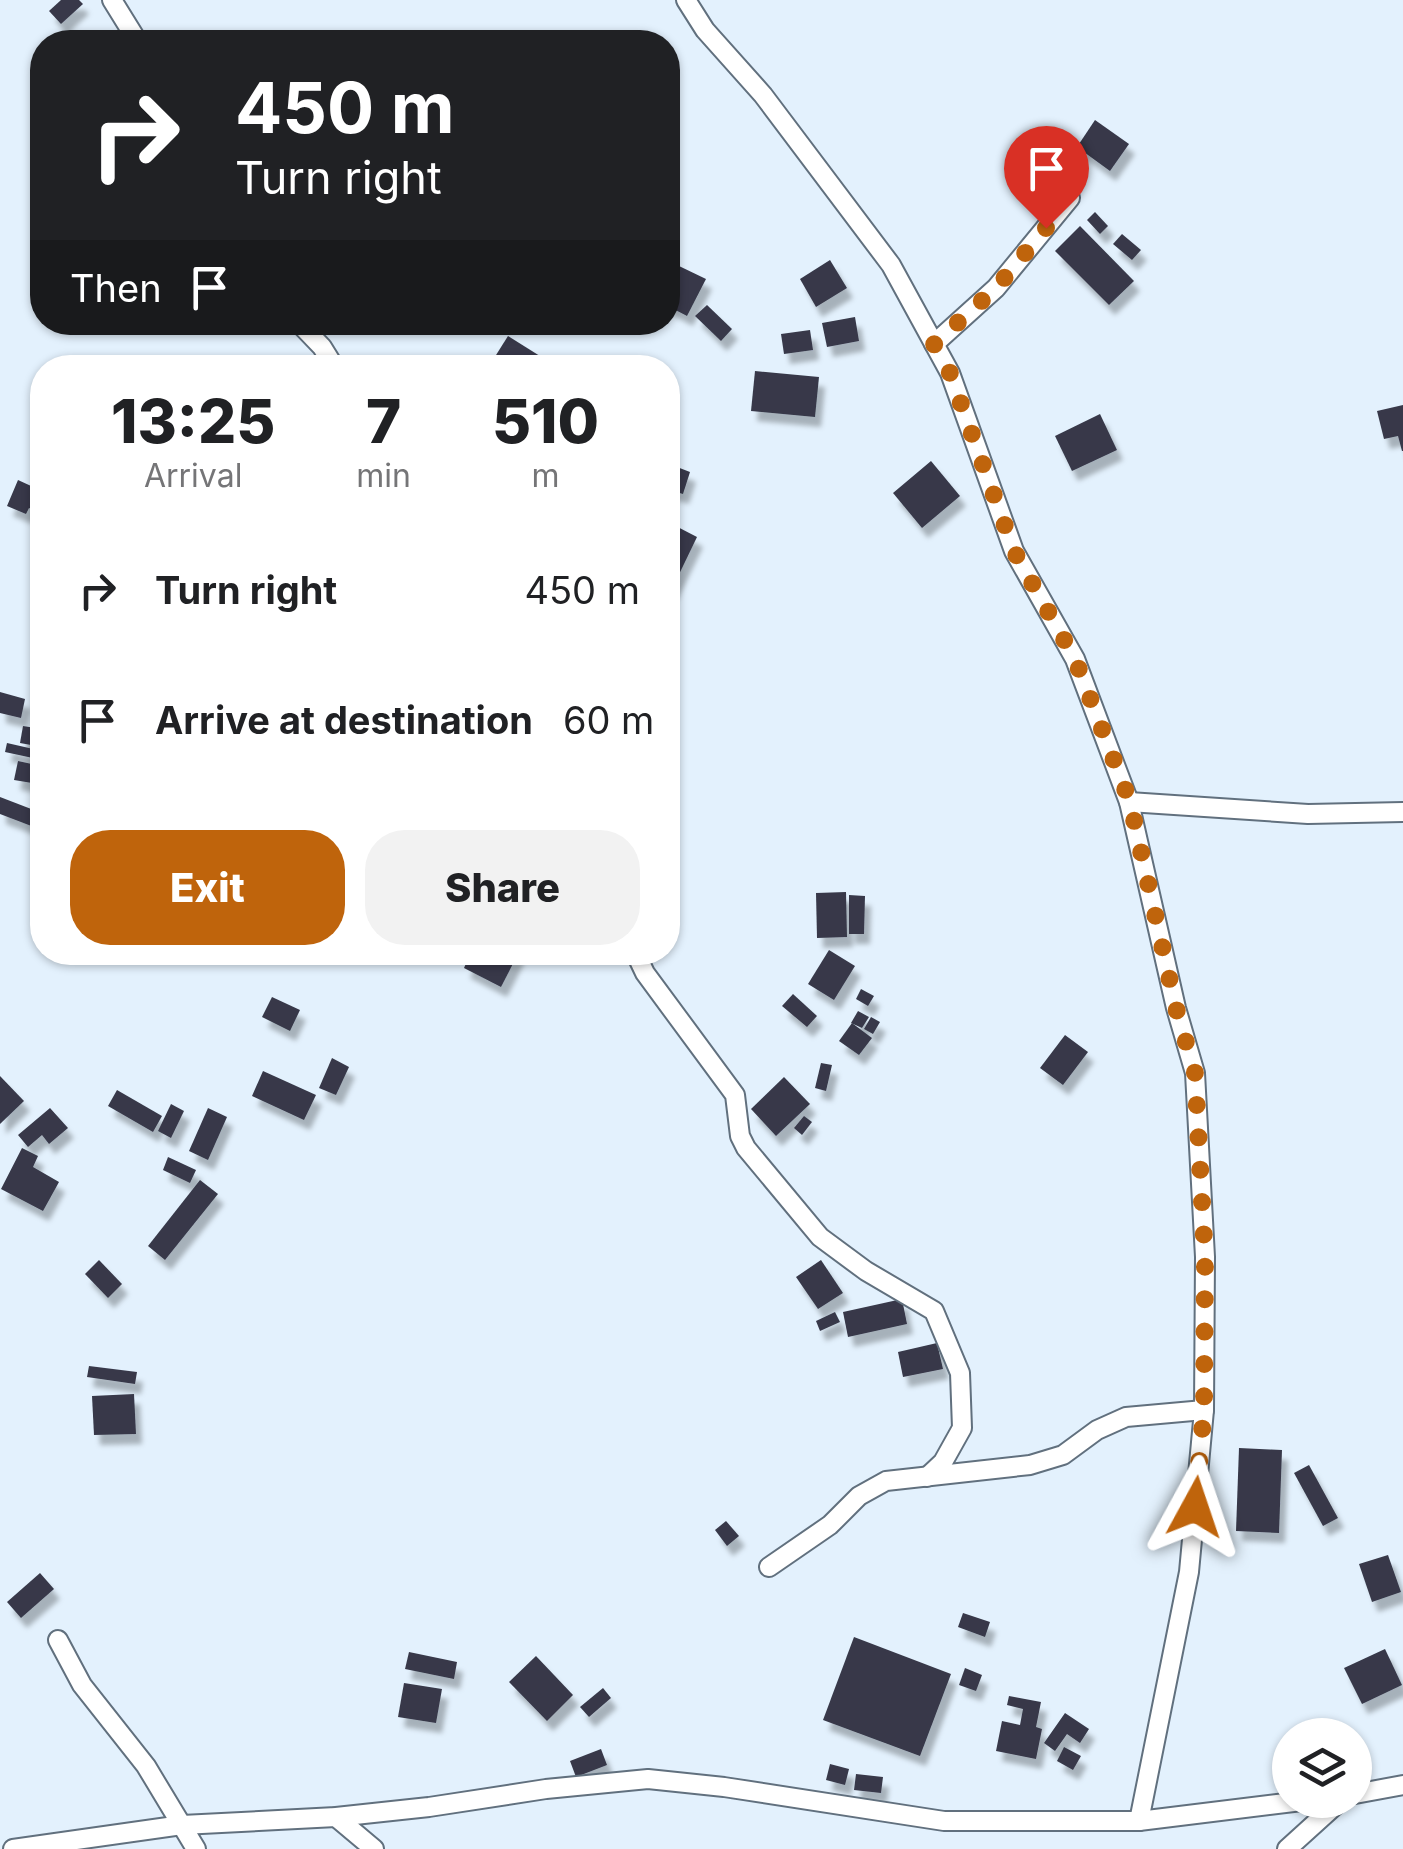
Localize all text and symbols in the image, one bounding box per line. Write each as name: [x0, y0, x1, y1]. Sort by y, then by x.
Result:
text: 450 m: [235, 65, 455, 150]
icon: right: [70, 70, 200, 200]
pin: [1004, 126, 1089, 229]
icon: arrive: [1019, 141, 1074, 196]
text: Turn right: [235, 150, 442, 205]
icon: arrive: [182, 260, 237, 315]
text: Then: [70, 265, 162, 311]
text: 13:25: [111, 385, 275, 457]
text: 7: [366, 385, 401, 457]
text: 510: [492, 385, 599, 457]
text: Arrival: [144, 456, 242, 495]
text: min: [356, 456, 411, 495]
text: m: [531, 456, 559, 495]
icon: right: [70, 563, 125, 618]
text: Turn right: [155, 567, 337, 613]
text: 450 m: [524, 567, 640, 613]
icon: arrive: [70, 693, 125, 748]
text: Arrive at destination: [155, 697, 533, 743]
text: 60 m: [563, 697, 654, 743]
button: Exit: [70, 830, 345, 945]
button: Share: [365, 830, 640, 945]
position arrow: [1143, 1455, 1247, 1559]
map controls: [1272, 1718, 1372, 1818]
button: layers: [1272, 1718, 1372, 1818]

